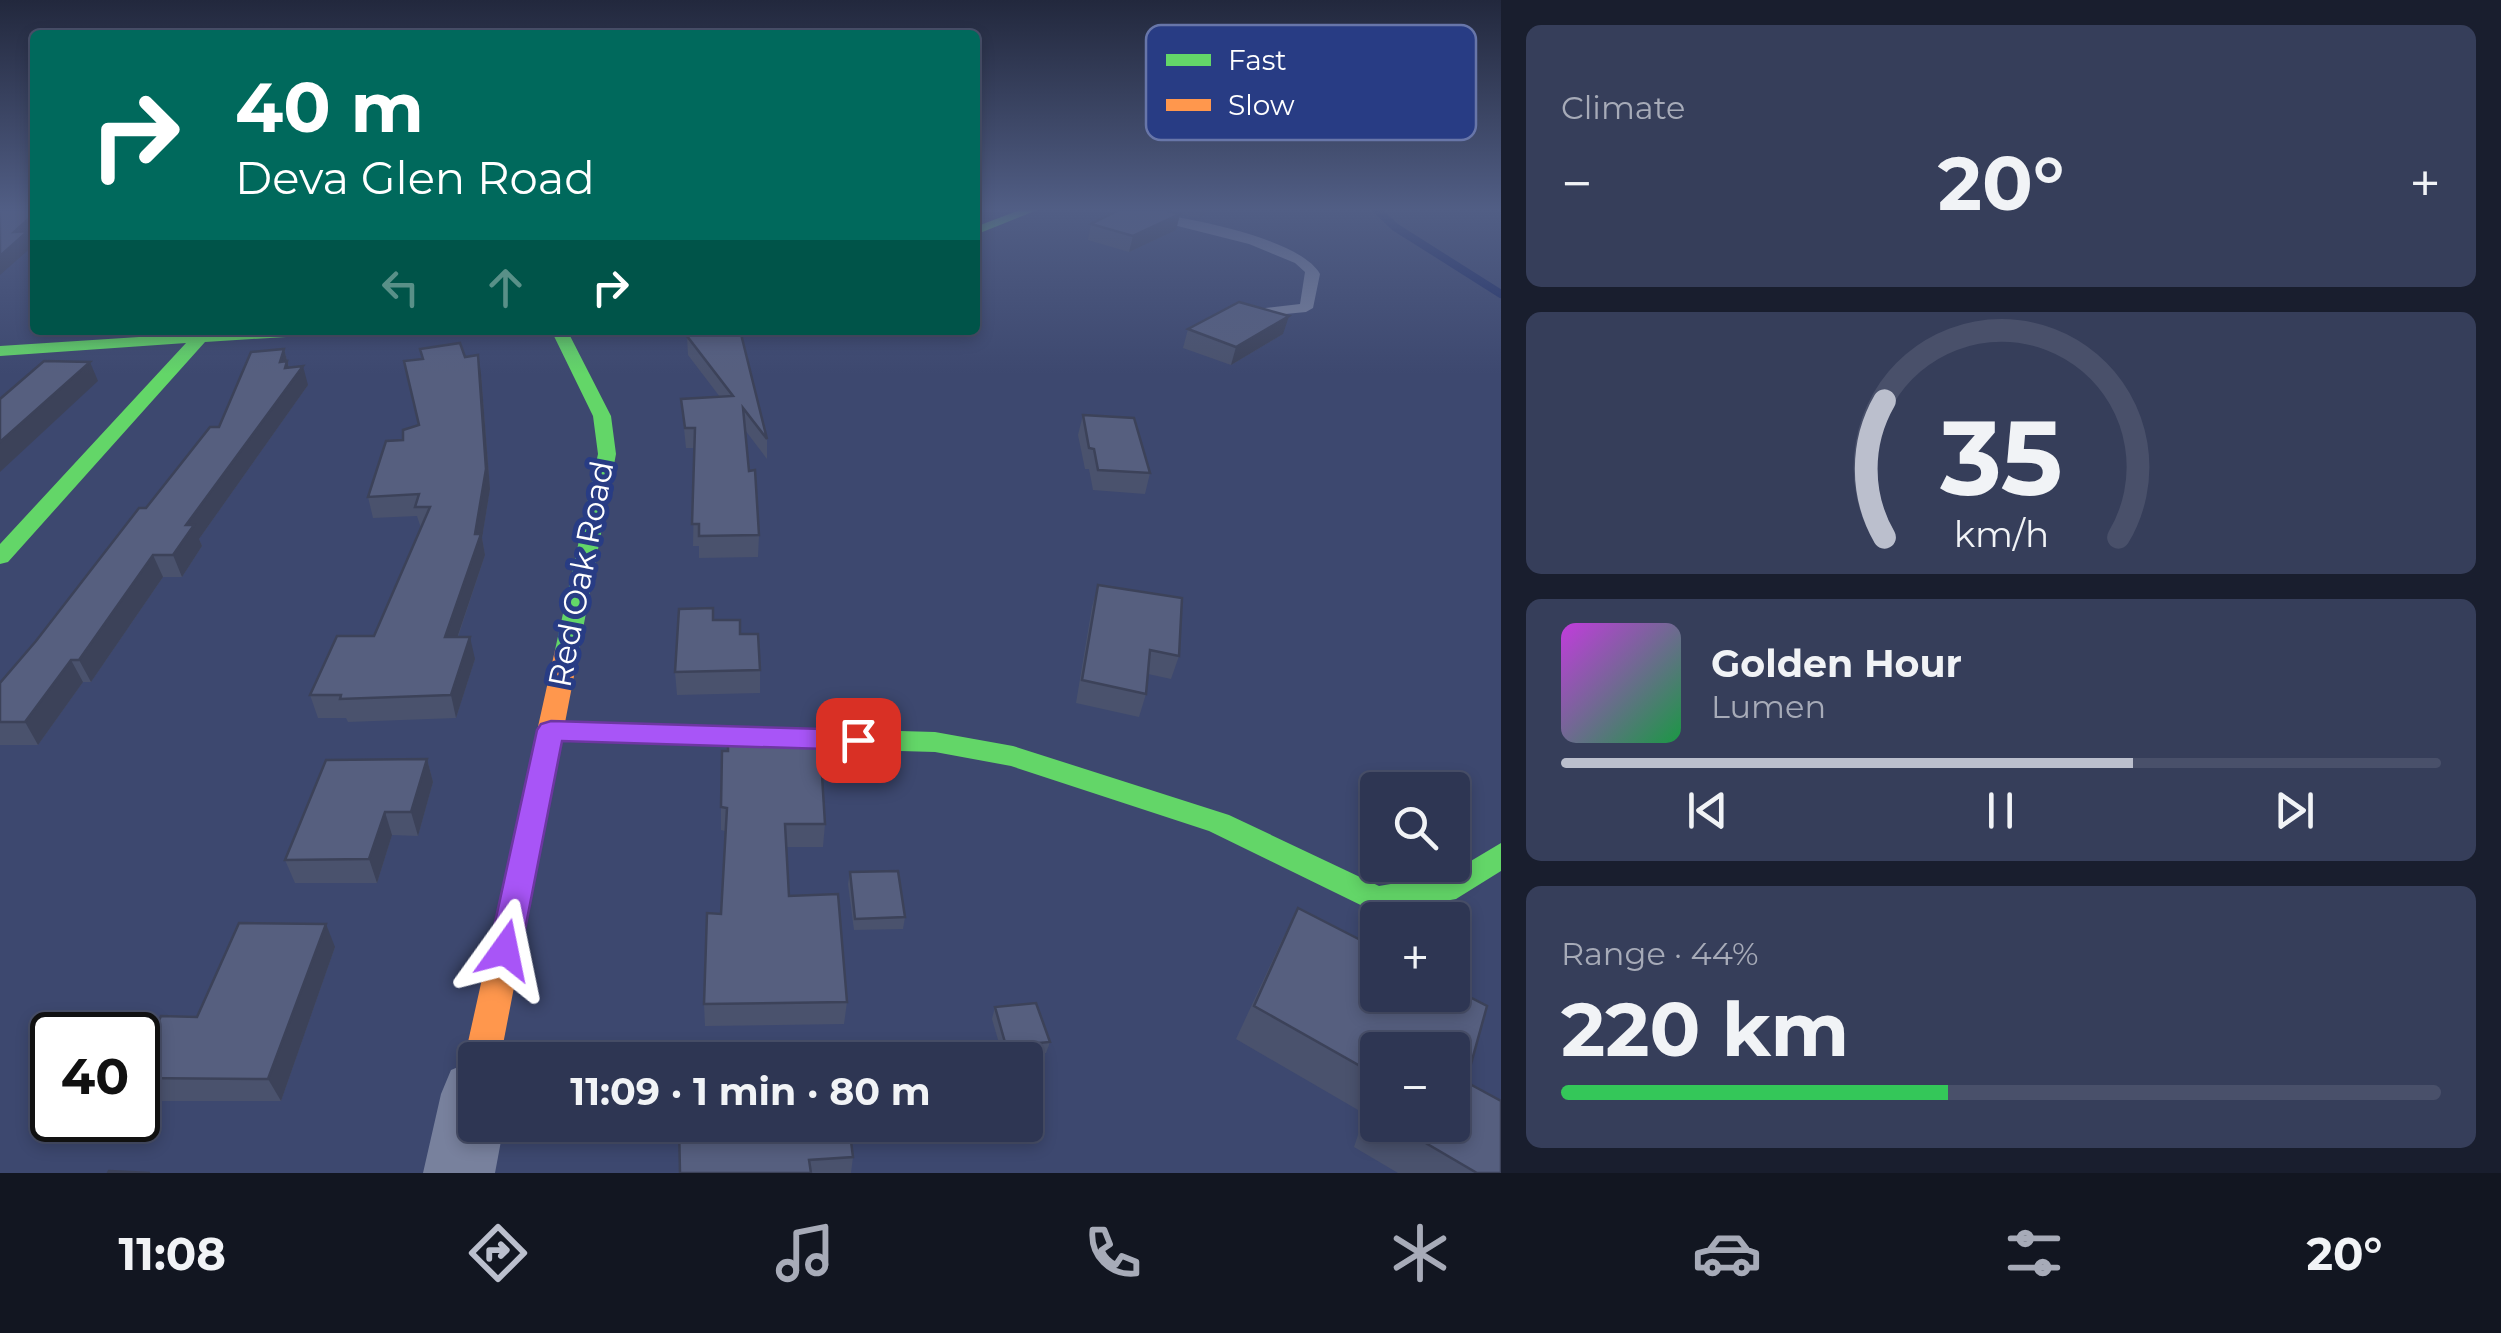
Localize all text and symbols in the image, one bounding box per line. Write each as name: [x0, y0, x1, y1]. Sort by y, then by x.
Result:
legend: [1146, 25, 1476, 140]
text: Fast: [1228, 43, 1287, 77]
text: 40 m: [235, 64, 424, 150]
icon: right: [70, 70, 200, 200]
text: Slow: [1228, 88, 1295, 122]
text: Climate: [1561, 88, 1685, 127]
text: 20°: [1938, 137, 2064, 229]
text: Deva Glen Road: [235, 150, 595, 205]
text: −: [1561, 150, 1593, 217]
text: +: [2409, 150, 2441, 217]
icon: left: [373, 260, 428, 315]
icon: ahead: [478, 260, 533, 315]
icon: right: [583, 260, 638, 315]
text: 35: [1939, 394, 2062, 521]
street label: Red Oak Road: [539, 458, 622, 690]
text: km/h: [1953, 512, 2049, 556]
text: Golden Hour: [1711, 640, 1962, 687]
text: Lumen: [1711, 687, 1826, 726]
pin: [816, 698, 901, 783]
icon: arrive: [831, 713, 886, 768]
map controls: [1360, 772, 1470, 1142]
button: search: [1360, 772, 1470, 882]
icon: previous: [1680, 783, 1735, 838]
icon: pause: [1973, 783, 2028, 838]
icon: next: [2267, 783, 2322, 838]
position arrow: [453, 898, 557, 1002]
button: +: [1360, 902, 1470, 1012]
text: Range · 44%: [1561, 934, 1758, 973]
text: 220 km: [1561, 983, 1849, 1075]
speed limit sign: 40: [30, 1012, 160, 1142]
button: −: [1360, 1032, 1470, 1142]
text: 11:09 · 1 min · 80 m: [570, 1068, 931, 1115]
icon: directions: [463, 1218, 533, 1288]
icon: music: [770, 1218, 840, 1288]
icon: phone: [1078, 1218, 1148, 1288]
icon: climate: [1385, 1218, 1455, 1288]
icon: car: [1692, 1218, 1762, 1288]
icon: filters: [1999, 1218, 2069, 1288]
text: 11:08: [119, 1226, 226, 1281]
text: 20°: [2306, 1226, 2382, 1281]

